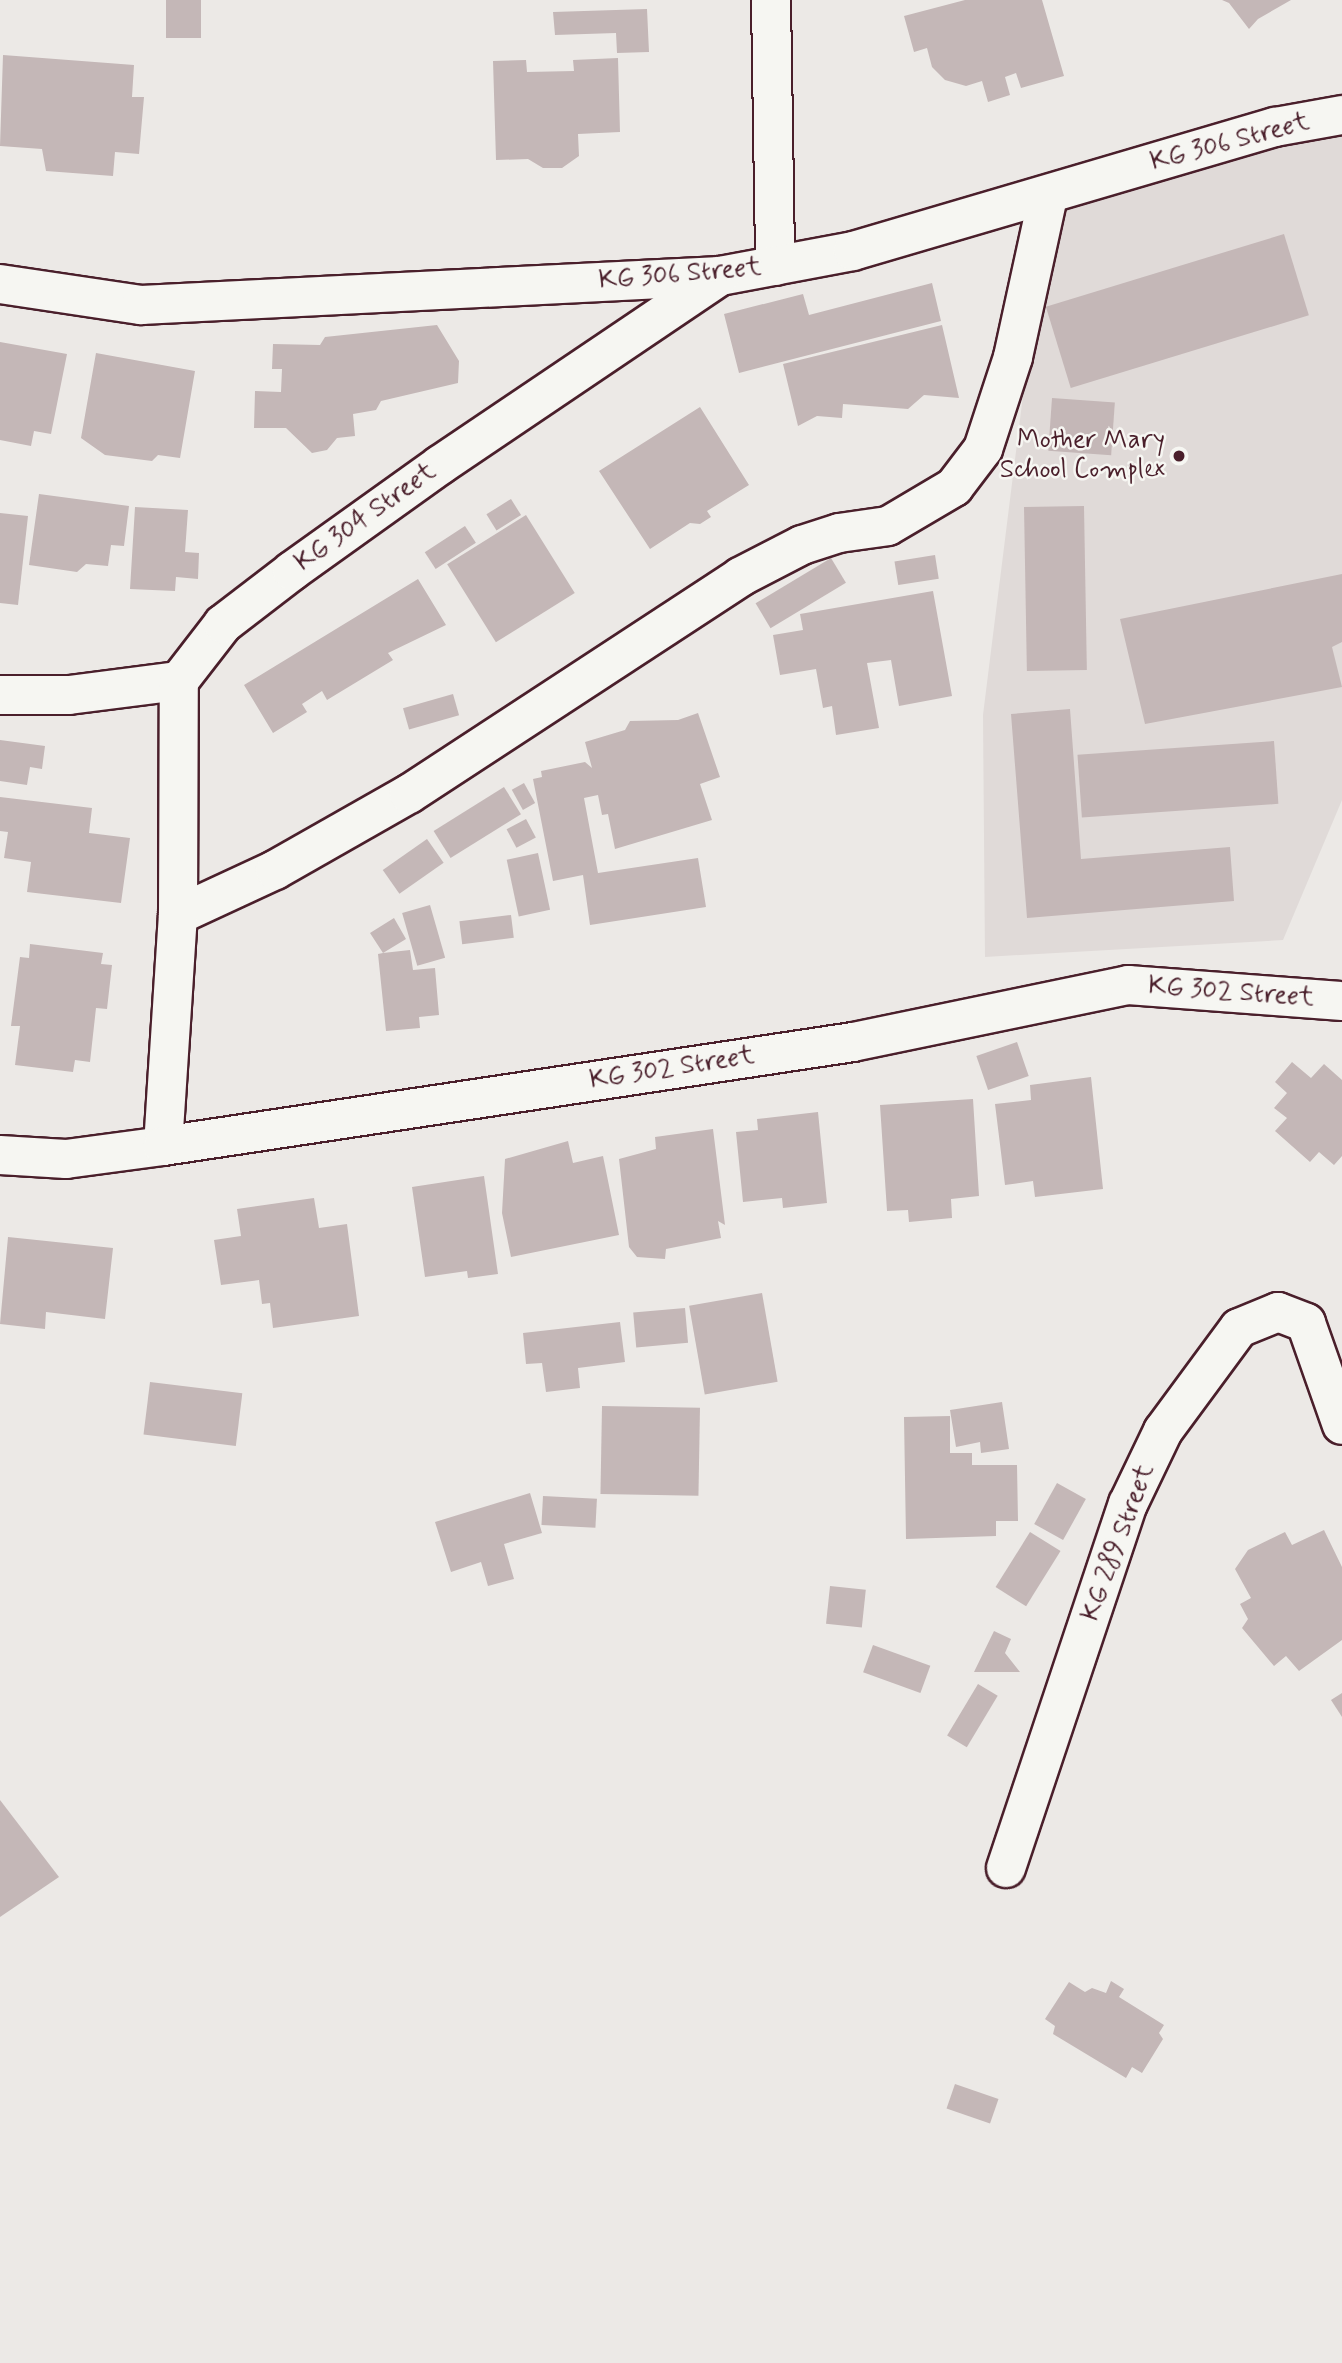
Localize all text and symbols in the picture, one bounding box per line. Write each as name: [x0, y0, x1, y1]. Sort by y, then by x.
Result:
street label: KG 306 Street: [1147, 107, 1313, 179]
street label: KG 306 Street: [597, 252, 763, 298]
place label: Mother Mary School Complex: [999, 425, 1165, 486]
marker: Mother Mary School Complex: [1171, 448, 1187, 464]
street label: KG 304 Street: [290, 457, 442, 579]
street label: KG 302 Street: [1147, 972, 1315, 1014]
street label: KG 302 Street: [587, 1041, 757, 1097]
street label: KG 289 Street: [1076, 1460, 1162, 1626]

